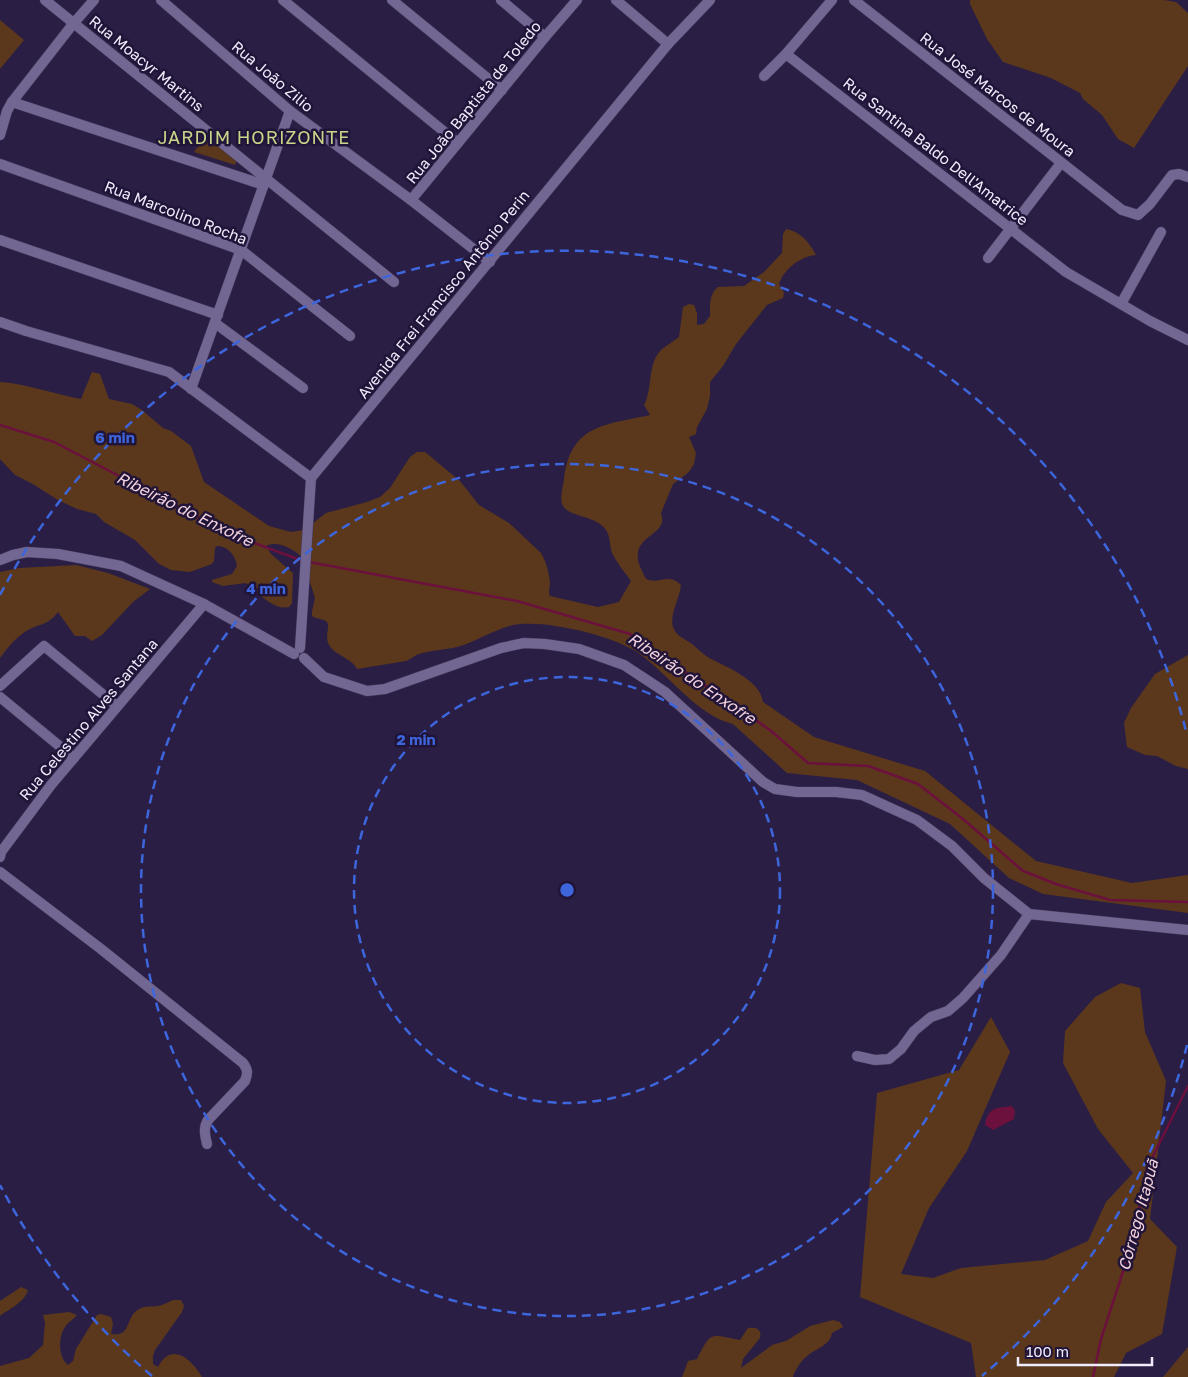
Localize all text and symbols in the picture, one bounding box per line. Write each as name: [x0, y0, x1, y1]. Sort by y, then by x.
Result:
street label: Rua Moacyr Martins: [86, 11, 208, 115]
street label: Rua João Baptista de Toledo: [402, 17, 544, 187]
street label: Rua José Marcos de Moura: [917, 28, 1079, 160]
street label: Rua João Zilio: [229, 37, 317, 115]
street label: Rua Santina Baldo Dell'Amatrice: [840, 73, 1032, 229]
district label: JARDIM HORIZONTE: [158, 126, 350, 148]
street label: Rua Marcolino Rocha: [102, 177, 250, 247]
street label: Avenida Frei Francisco Antônio Perin: [353, 186, 533, 402]
text: 6 min: [95, 428, 135, 446]
water label: Ribeirão do Enxofre: [113, 467, 258, 551]
text: 4 min: [246, 579, 286, 597]
water label: Ribeirão do Enxofre: [624, 628, 761, 729]
street label: Rua Celestino Alves Santana: [15, 635, 161, 803]
text: 2 min: [396, 730, 436, 748]
centre of rings: [558, 881, 576, 899]
water label: Córrego Itapuã: [1114, 1156, 1163, 1273]
scale bar: [1018, 1334, 1152, 1366]
text: 100 m: [1026, 1342, 1069, 1360]

